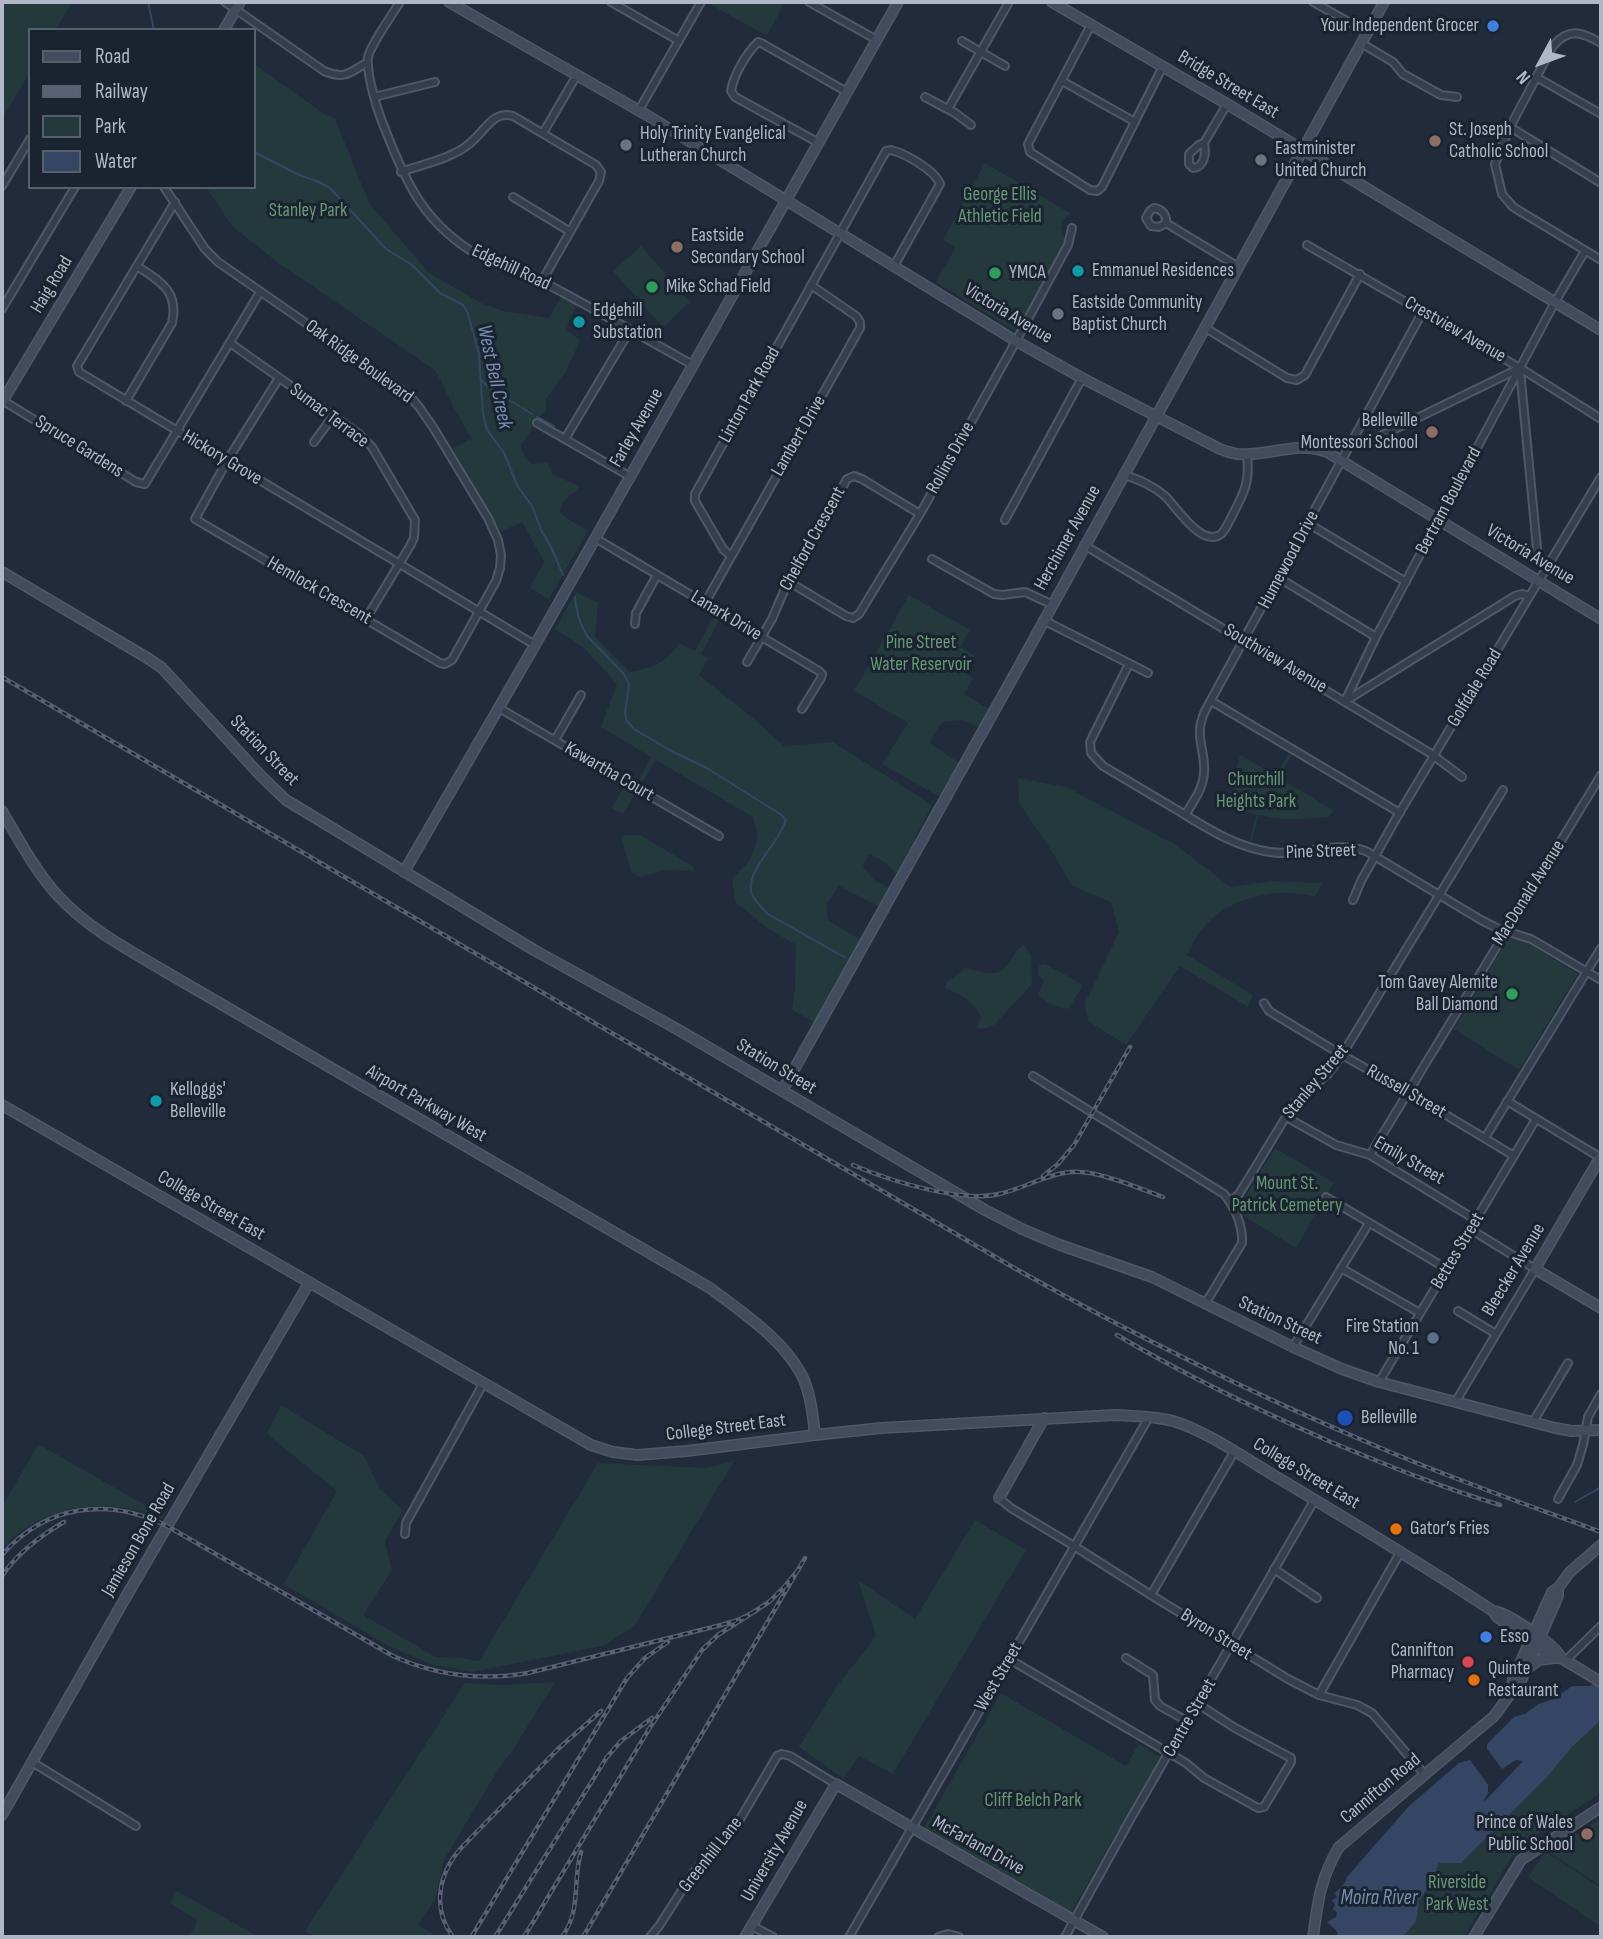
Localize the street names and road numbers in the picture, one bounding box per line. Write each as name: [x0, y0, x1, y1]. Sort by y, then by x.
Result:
street label: Bridge Street East: [1173, 46, 1283, 124]
street label: Edgehill Road: [468, 240, 554, 296]
street label: Haig Road: [26, 252, 78, 318]
street label: Victoria Avenue: [960, 279, 1056, 349]
street label: Crestview Avenue: [1400, 292, 1510, 368]
street label: Oak Ridge Boulevard: [301, 315, 417, 409]
street label: Linton Park Road: [714, 343, 786, 447]
street label: Sumac Terrace: [285, 379, 373, 453]
street label: Farley Avenue: [605, 384, 669, 472]
street label: Lambert Drive: [767, 391, 831, 481]
street label: Spruce Gardens: [31, 411, 127, 483]
street label: Rollins Drive: [922, 418, 980, 498]
street label: Hickory Grove: [178, 425, 266, 491]
street label: Bertram Boulevard: [1411, 444, 1487, 558]
street label: Herchimer Avenue: [1030, 482, 1106, 594]
street label: Chelford Crescent: [775, 483, 851, 595]
street label: Humewood Drive: [1254, 507, 1324, 613]
street label: Victoria Avenue: [1482, 520, 1578, 590]
street label: Hemlock Crescent: [263, 552, 375, 630]
street label: Lanark Drive: [686, 586, 766, 646]
street label: Southview Avenue: [1219, 619, 1331, 699]
street label: Golfdale Road: [1443, 645, 1507, 731]
street label: Station Street: [225, 711, 303, 791]
street label: Kawartha Court: [560, 737, 658, 807]
street label: MacDonald Avenue: [1488, 836, 1570, 950]
street label: Pine Street: [1285, 839, 1357, 865]
street label: Station Street: [732, 1034, 820, 1100]
street label: Stanley Street: [1278, 1040, 1354, 1124]
street label: Airport Parkway West: [362, 1060, 490, 1148]
street label: Russell Street: [1362, 1060, 1450, 1124]
street label: Emily Street: [1370, 1132, 1448, 1190]
street label: College Street East: [153, 1166, 269, 1246]
street label: Bettes Street: [1426, 1209, 1490, 1293]
street label: Bleecker Avenue: [1477, 1219, 1551, 1321]
street label: Station Street: [1235, 1292, 1325, 1350]
street label: College Street East: [665, 1409, 787, 1447]
street label: College Street East: [1249, 1433, 1363, 1515]
street label: Jamieson Bone Road: [97, 1479, 181, 1601]
street label: Byron Street: [1176, 1604, 1256, 1666]
street label: West Street: [970, 1639, 1028, 1715]
street label: Centre Street: [1158, 1675, 1222, 1761]
street label: Cannifton Road: [1336, 1749, 1426, 1829]
street label: University Avenue: [737, 1796, 813, 1906]
street label: McFarland Drive: [928, 1811, 1028, 1881]
street label: Greenhill Lane: [674, 1813, 748, 1897]

